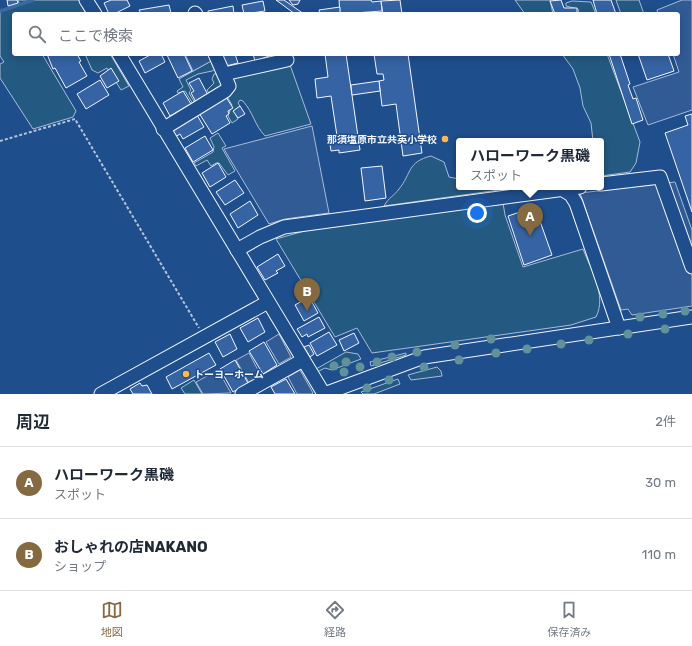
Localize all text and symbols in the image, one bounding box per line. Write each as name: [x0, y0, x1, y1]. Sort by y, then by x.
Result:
search box: [12, 12, 680, 56]
icon: search: [26, 23, 48, 45]
text: ここで検索: [58, 27, 133, 45]
place label: 那須塩原市立共英小学校: [327, 134, 437, 146]
marker: 那須塩原市立共英小学校: [440, 134, 450, 144]
popup: [456, 138, 604, 190]
text: ハローワーク黒磯: [470, 147, 590, 165]
text: スポット: [470, 168, 522, 183]
your location: [467, 203, 487, 223]
pin: A: [517, 203, 543, 236]
pin: B: [294, 278, 320, 311]
marker: トーヨーホーム: [181, 369, 191, 379]
place label: トーヨーホーム: [194, 369, 264, 381]
text: 周辺: [16, 412, 50, 432]
text: 2件: [655, 414, 676, 429]
text: ハローワーク黒磯: [54, 466, 174, 484]
text: A: [24, 475, 34, 490]
text: 30 m: [645, 475, 676, 490]
text: スポット: [54, 487, 106, 502]
text: おしゃれの店NAKANO: [54, 538, 208, 556]
text: B: [24, 547, 34, 562]
text: 110 m: [642, 547, 676, 562]
text: ショップ: [54, 559, 106, 574]
tab: 地図: [101, 599, 123, 639]
tab: 経路: [324, 599, 346, 639]
tab: 保存済み: [547, 599, 591, 639]

